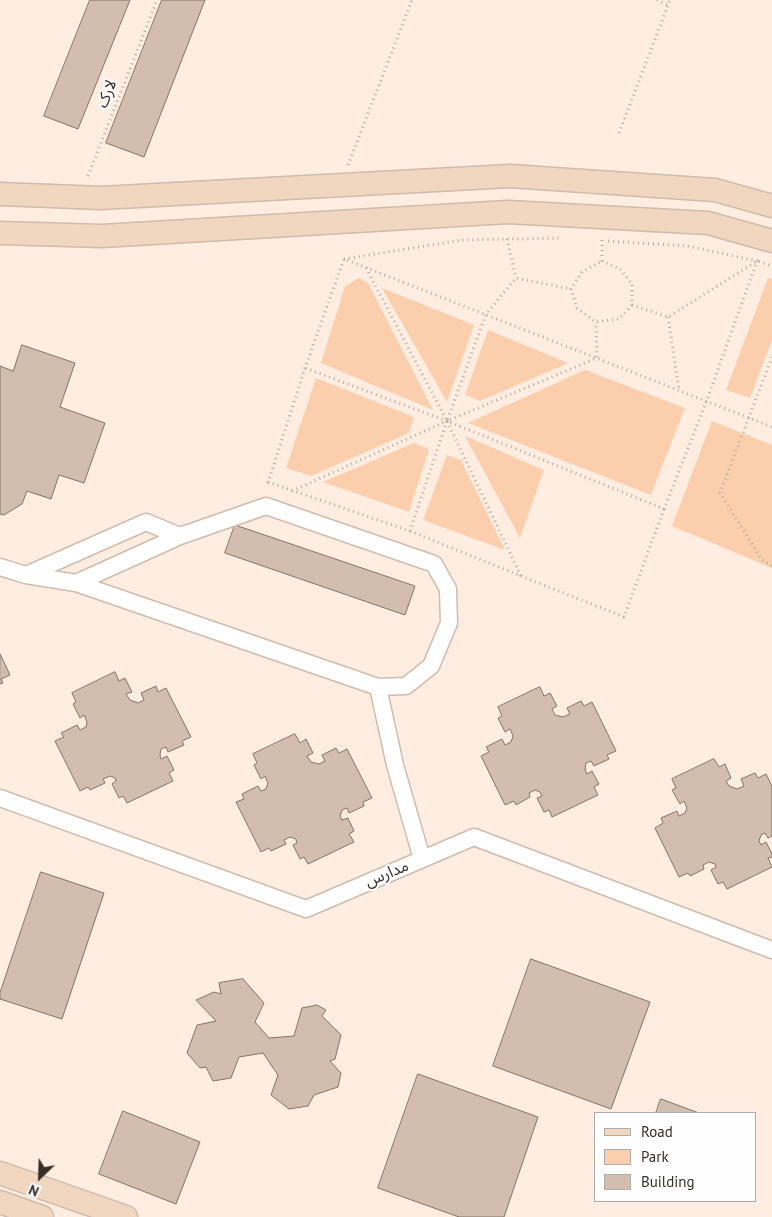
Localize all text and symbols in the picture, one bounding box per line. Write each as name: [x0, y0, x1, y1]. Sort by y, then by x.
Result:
street label: لارک: [93, 77, 121, 111]
street label: مدارس: [362, 856, 412, 892]
legend: [594, 1112, 757, 1202]
text: Road: [641, 1122, 673, 1141]
text: Park: [641, 1147, 669, 1166]
north arrow: [15, 1152, 65, 1202]
text: Building: [641, 1172, 695, 1191]
text: N: [26, 1181, 42, 1201]

